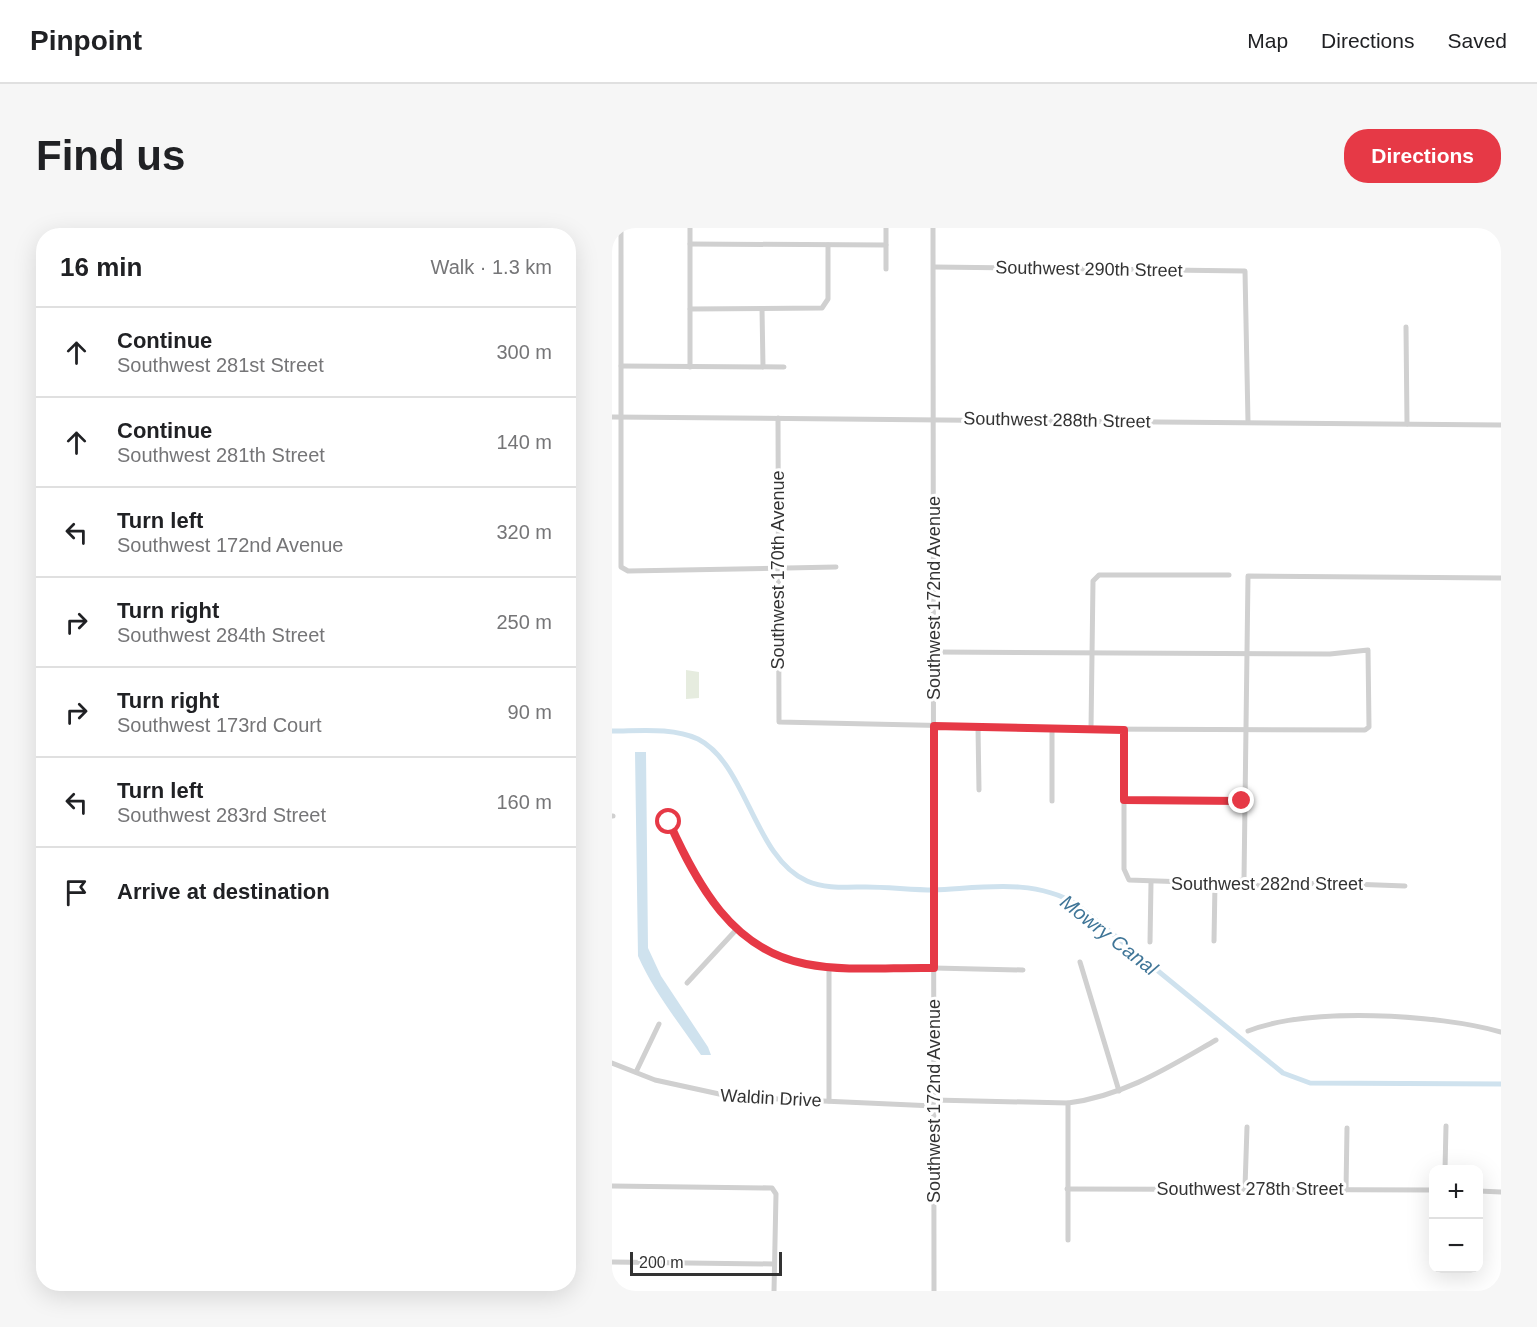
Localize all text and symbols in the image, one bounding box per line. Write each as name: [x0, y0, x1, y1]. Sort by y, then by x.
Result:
text: Pinpoint: [30, 25, 142, 56]
text: Map: [1247, 29, 1288, 52]
text: Directions: [1321, 29, 1414, 52]
text: Saved: [1447, 29, 1507, 52]
button: Directions: [1344, 129, 1501, 183]
text: Find us: [36, 132, 185, 179]
text: 16 min: [60, 252, 142, 282]
text: Walk · 1.3 km: [431, 256, 552, 278]
street label: Southwest 290th Street: [995, 257, 1183, 281]
text: Continue: [117, 328, 212, 353]
icon: ahead: [60, 336, 93, 369]
text: 300 m: [496, 341, 552, 363]
text: Southwest 281st Street: [117, 354, 324, 376]
street label: Southwest 288th Street: [963, 408, 1151, 432]
text: Continue: [117, 418, 212, 443]
icon: ahead: [60, 426, 93, 459]
text: 140 m: [496, 431, 552, 453]
text: Southwest 281th Street: [117, 444, 325, 466]
street label: Southwest 170th Avenue: [768, 471, 788, 669]
street label: Southwest 172nd Avenue: [924, 496, 944, 700]
text: Turn left: [117, 508, 203, 533]
icon: left: [60, 516, 93, 549]
text: 320 m: [496, 521, 552, 543]
text: Southwest 172nd Avenue: [117, 534, 343, 556]
text: Turn right: [117, 598, 219, 623]
icon: right: [60, 606, 93, 639]
text: 250 m: [496, 611, 552, 633]
text: Southwest 284th Street: [117, 624, 325, 646]
text: Turn right: [117, 688, 219, 713]
icon: right: [60, 696, 93, 729]
text: 90 m: [508, 701, 552, 723]
text: Southwest 173rd Court: [117, 714, 322, 736]
text: Turn left: [117, 778, 203, 803]
icon: left: [60, 786, 93, 819]
route end: [1228, 787, 1254, 813]
text: 160 m: [496, 791, 552, 813]
text: Southwest 283rd Street: [117, 804, 326, 826]
route start: [655, 808, 681, 834]
street label: Southwest 282nd Street: [1171, 874, 1363, 894]
icon: arrive: [60, 876, 93, 909]
text: Arrive at destination: [117, 879, 330, 904]
water label: Mowry Canal: [1056, 890, 1162, 980]
street label: Southwest 172nd Avenue: [924, 999, 944, 1203]
street label: Waldin Drive: [720, 1085, 822, 1111]
map controls: [1429, 1165, 1483, 1273]
button: +: [1429, 1165, 1483, 1219]
street label: Southwest 278th Street: [1156, 1179, 1344, 1199]
button: −: [1429, 1219, 1483, 1273]
scale bar: [630, 1249, 782, 1276]
text: 200 m: [639, 1254, 683, 1271]

